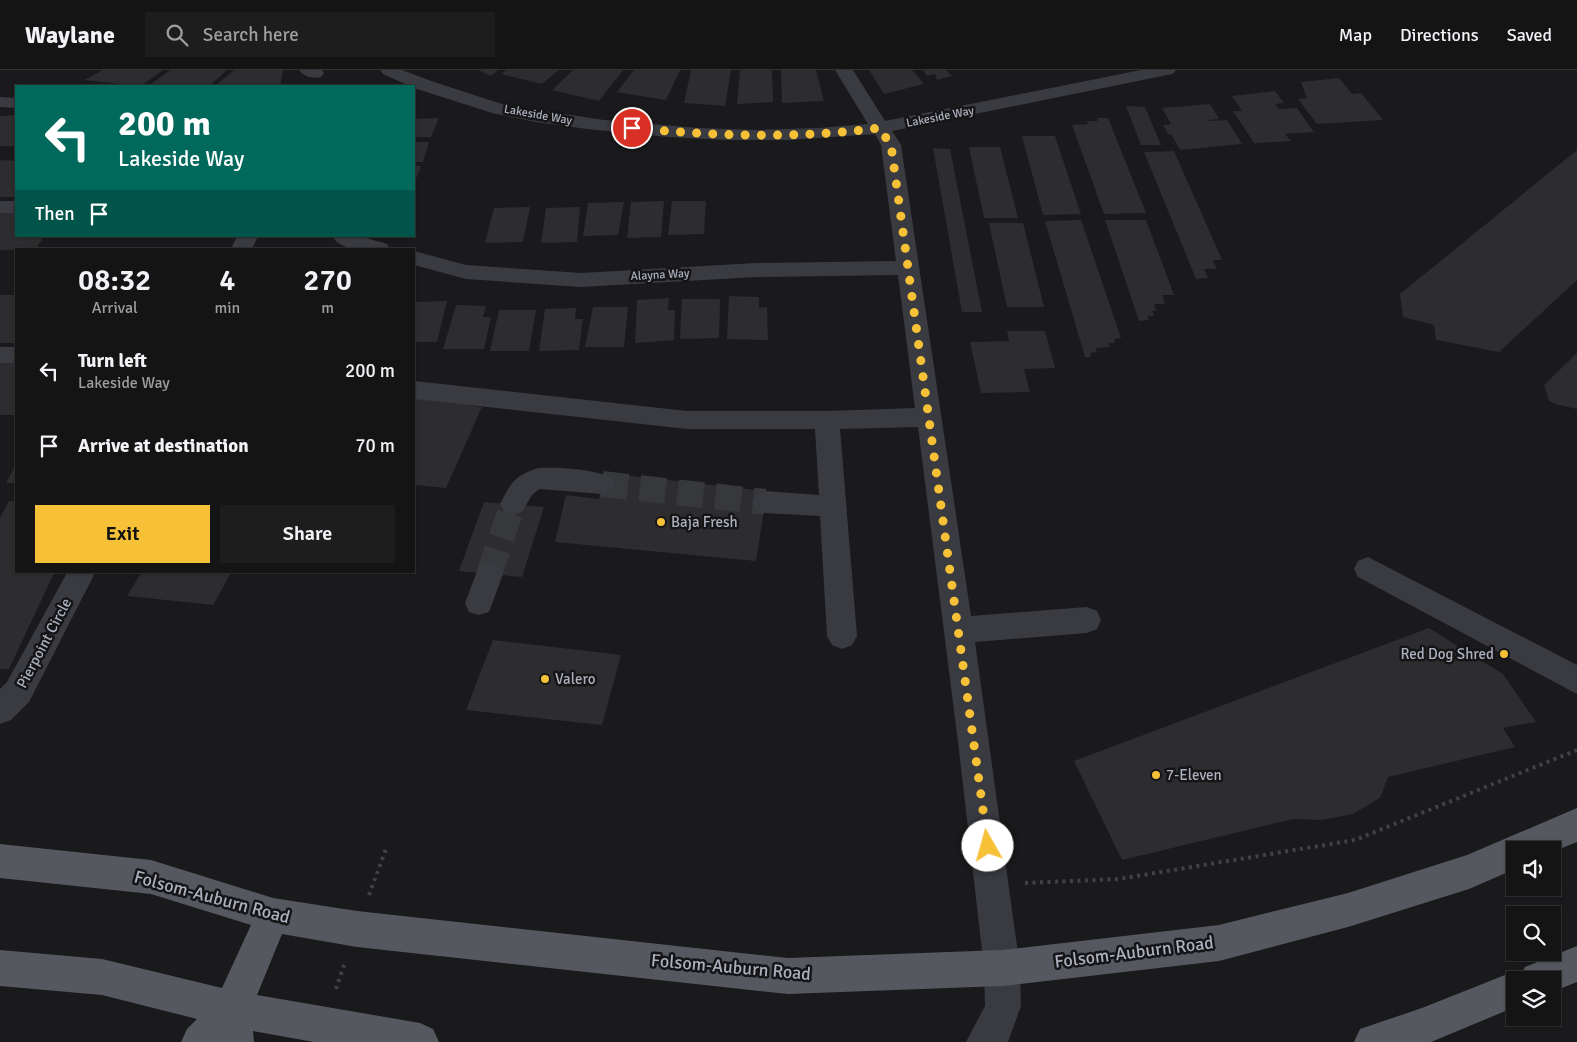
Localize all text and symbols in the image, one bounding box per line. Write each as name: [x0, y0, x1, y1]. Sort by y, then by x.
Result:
search box: [145, 12, 495, 57]
text: Waylane: [25, 20, 115, 50]
icon: search: [163, 21, 191, 49]
text: Search here: [203, 23, 299, 47]
text: Map: [1339, 24, 1372, 46]
text: Directions: [1400, 24, 1479, 46]
text: Saved: [1507, 24, 1552, 46]
text: 200 m: [118, 102, 211, 145]
street label: Lakeside Way: [503, 102, 574, 128]
street label: Lakeside Way: [905, 103, 976, 131]
icon: left: [35, 105, 100, 170]
pin: [611, 107, 653, 149]
icon: arrive: [618, 114, 646, 142]
text: Lakeside Way: [118, 145, 244, 172]
icon: arrive: [85, 200, 113, 228]
text: Then: [35, 202, 75, 226]
text: 08:32: [78, 262, 151, 299]
text: 4: [219, 262, 235, 299]
text: 270: [303, 262, 352, 299]
street label: Alayna Way: [630, 266, 690, 284]
text: Arrival: [92, 298, 138, 318]
text: min: [214, 298, 240, 318]
text: m: [321, 298, 334, 318]
text: Turn left: [78, 349, 147, 373]
icon: left: [35, 357, 63, 385]
text: 200 m: [345, 359, 395, 383]
text: Lakeside Way: [78, 373, 170, 393]
icon: arrive: [35, 432, 63, 460]
text: Arrive at destination: [78, 434, 249, 458]
text: 70 m: [355, 434, 395, 458]
button: Exit: [35, 505, 210, 563]
button: Share: [220, 505, 395, 563]
place label: Baja Fresh: [671, 513, 738, 531]
marker: Baja Fresh: [655, 516, 667, 528]
street label: Pierpoint Circle: [13, 595, 75, 691]
place label: Red Dog Shred: [1401, 645, 1494, 663]
marker: Red Dog Shred: [1498, 648, 1510, 660]
place label: Valero: [555, 670, 596, 688]
marker: Valero: [539, 673, 551, 685]
place label: 7-Eleven: [1166, 766, 1222, 784]
marker: 7-Eleven: [1150, 769, 1162, 781]
position arrow: [961, 819, 1013, 871]
map controls: [1506, 841, 1561, 1026]
button: sound: [1506, 841, 1561, 896]
street label: Folsom-Auburn Road: [132, 866, 292, 928]
button: search: [1506, 906, 1561, 961]
street label: Folsom-Auburn Road: [1053, 931, 1215, 973]
street label: Folsom-Auburn Road: [650, 949, 812, 985]
button: layers: [1506, 971, 1561, 1026]

